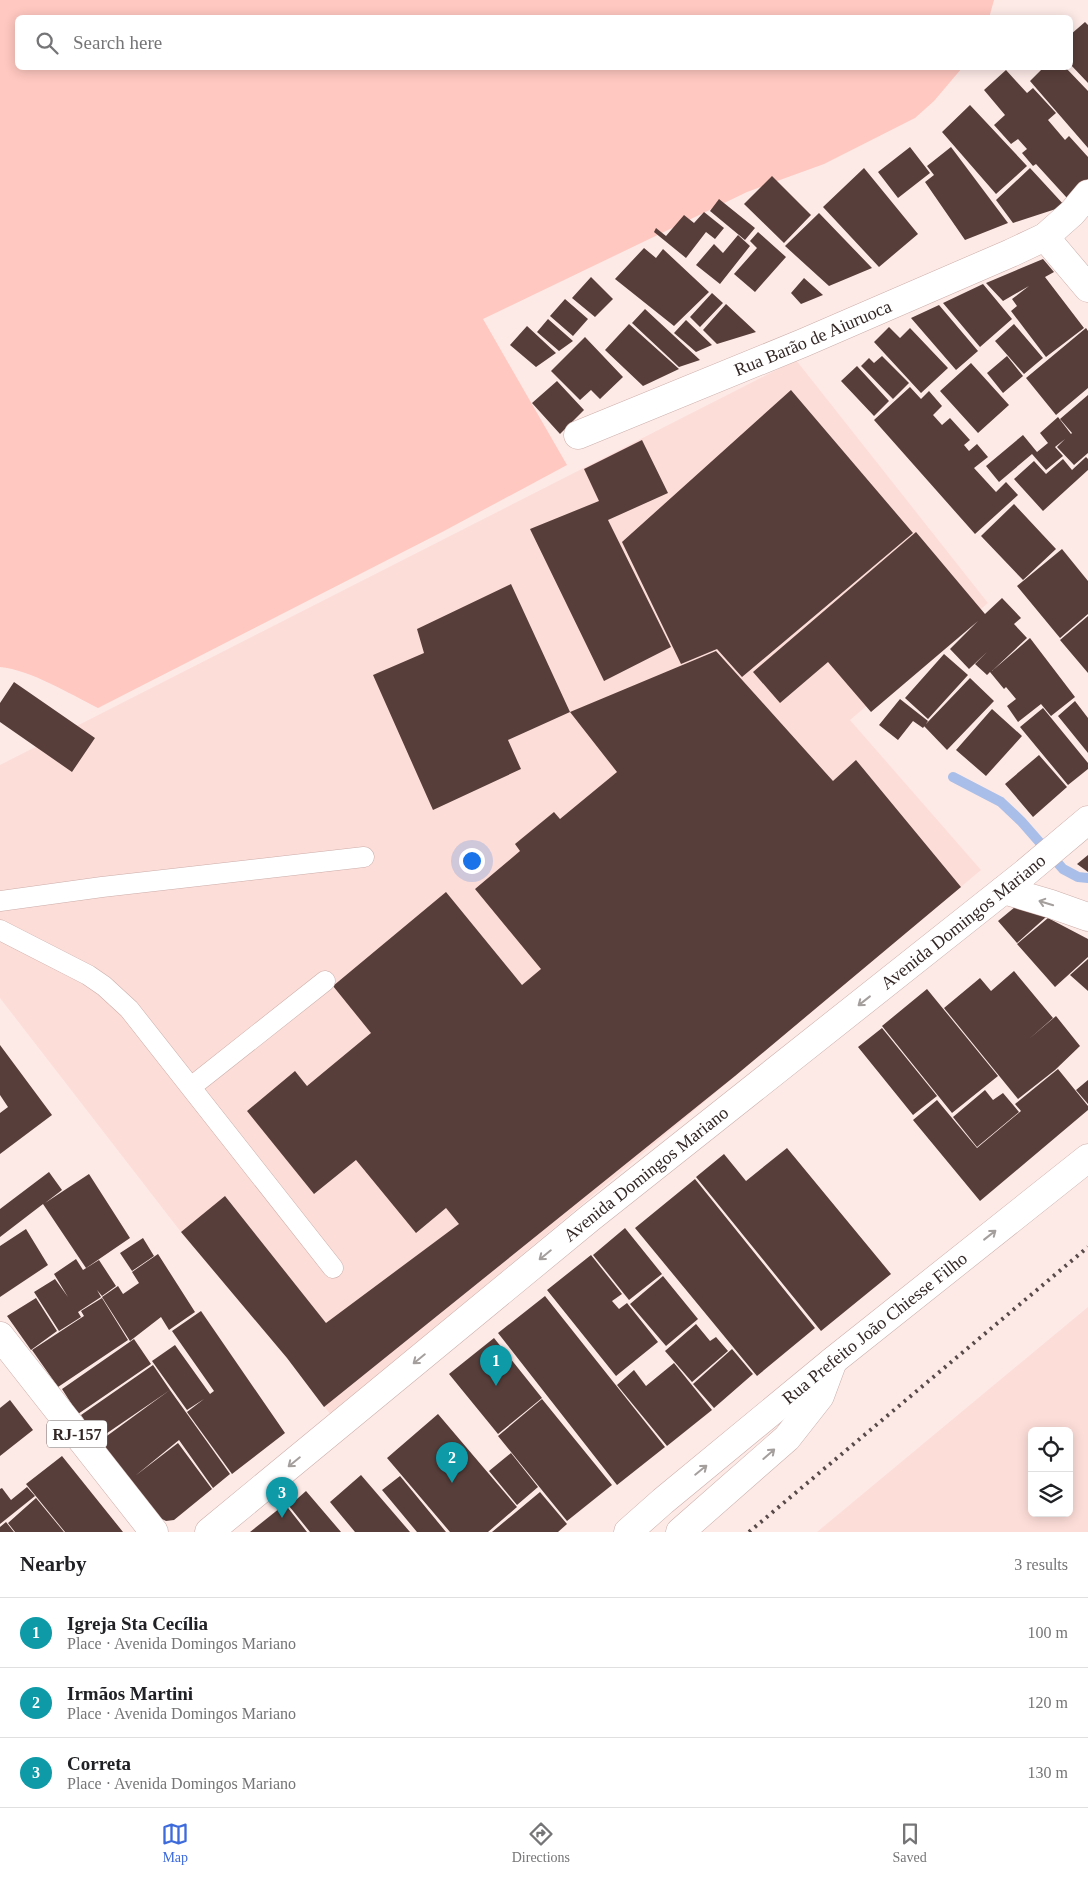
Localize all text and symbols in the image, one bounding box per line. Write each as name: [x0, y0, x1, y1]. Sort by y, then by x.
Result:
search box: [15, 15, 1073, 70]
icon: search: [33, 29, 61, 57]
text: Search here: [73, 32, 162, 53]
street label: Rua Barão de Aiuruoca: [731, 296, 894, 380]
your location: [459, 848, 485, 874]
street label: Avenida Domingos Mariano: [877, 850, 1049, 993]
one-way arrow: [1039, 897, 1055, 907]
one-way arrow: [857, 996, 870, 1007]
street label: Avenida Domingos Mariano: [560, 1102, 732, 1245]
one-way arrow: [983, 1230, 996, 1241]
street label: Rua Prefeito João Chiesse Filho: [778, 1248, 971, 1408]
one-way arrow: [539, 1250, 552, 1261]
pin: 1: [480, 1345, 512, 1386]
one-way arrow: [413, 1353, 426, 1364]
road number: RJ-157: [47, 1420, 107, 1448]
map controls: [1028, 1427, 1073, 1517]
button: locate: [1028, 1427, 1073, 1472]
pin: 2: [436, 1442, 468, 1483]
one-way arrow: [763, 1448, 776, 1460]
one-way arrow: [288, 1456, 301, 1467]
one-way arrow: [694, 1464, 707, 1475]
button: layers: [1028, 1472, 1073, 1517]
pin: 3: [266, 1477, 298, 1518]
text: Nearby: [20, 1552, 87, 1576]
text: 3 results: [1014, 1556, 1068, 1573]
text: Igreja Sta Cecília: [67, 1613, 208, 1634]
text: 1: [32, 1624, 40, 1641]
text: 100 m: [1028, 1624, 1068, 1641]
text: Place · Avenida Domingos Mariano: [67, 1635, 296, 1652]
text: Irmãos Martini: [67, 1683, 193, 1704]
text: 2: [32, 1694, 40, 1711]
text: 120 m: [1028, 1694, 1068, 1711]
text: Place · Avenida Domingos Mariano: [67, 1705, 296, 1722]
text: Correta: [67, 1753, 131, 1774]
text: 3: [32, 1764, 40, 1781]
text: 130 m: [1028, 1764, 1068, 1781]
text: Place · Avenida Domingos Mariano: [67, 1775, 296, 1792]
tab: Map: [161, 1820, 189, 1866]
tab: Directions: [512, 1820, 570, 1866]
tab: Saved: [893, 1820, 927, 1866]

